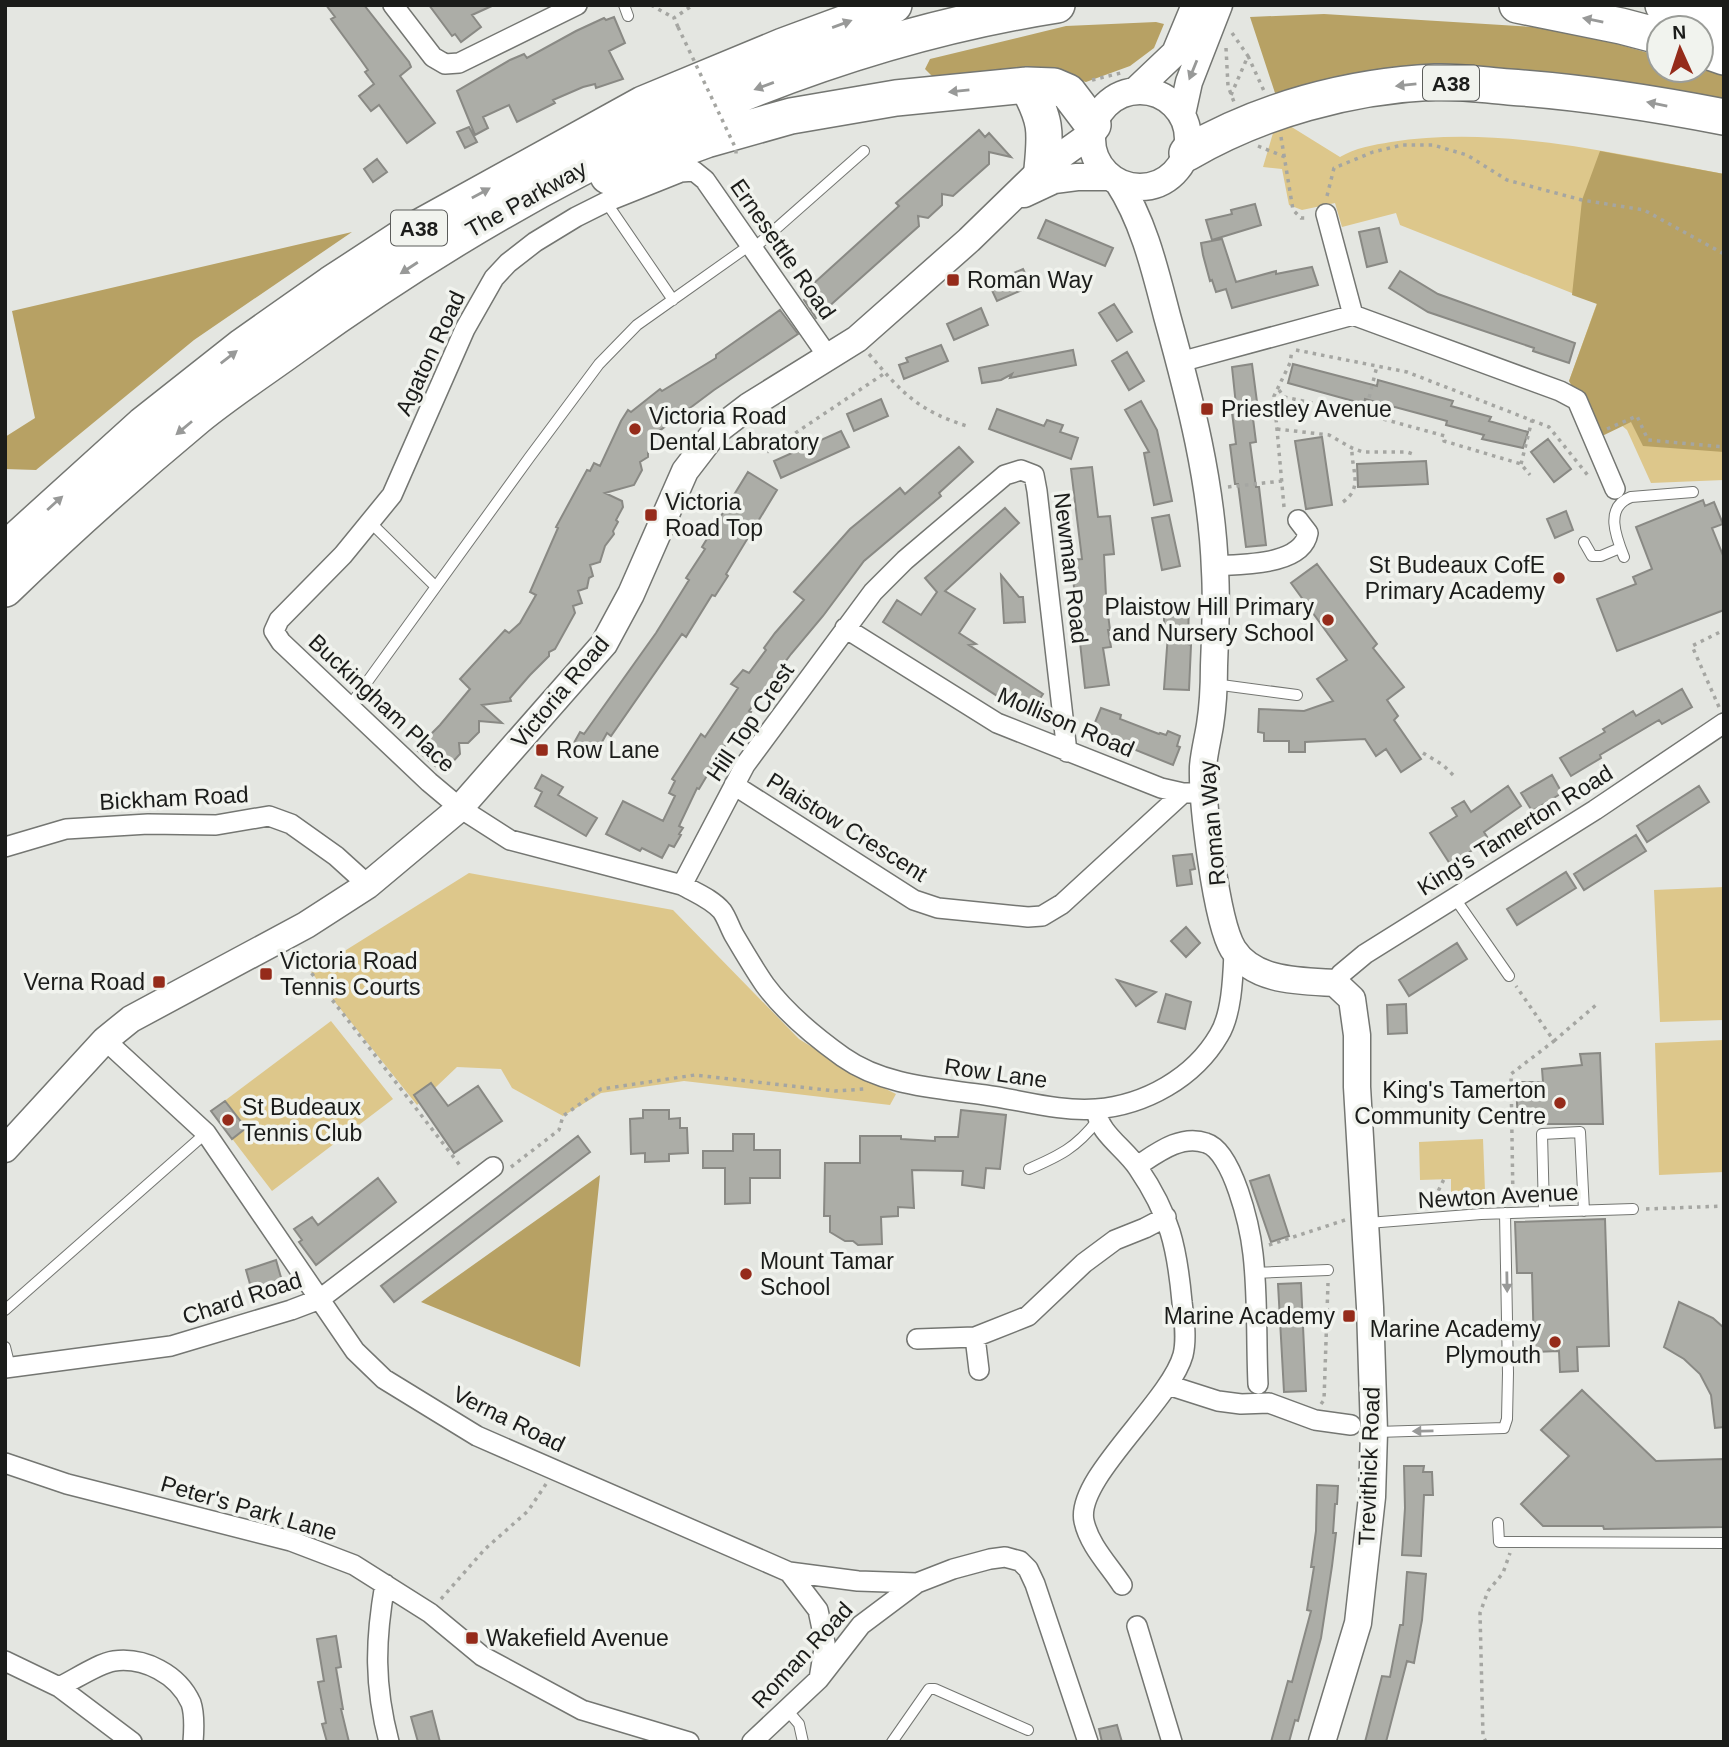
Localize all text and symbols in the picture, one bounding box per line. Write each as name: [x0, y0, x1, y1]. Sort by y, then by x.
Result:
north arrow: [1645, 14, 1715, 84]
one-way arrow: [1582, 15, 1604, 26]
one-way arrow: [831, 18, 852, 29]
text: N: [1672, 22, 1687, 43]
one-way arrow: [1188, 60, 1199, 81]
road number: A38: [1423, 66, 1479, 100]
one-way arrow: [1395, 80, 1417, 91]
one-way arrow: [753, 81, 774, 92]
one-way arrow: [948, 86, 970, 97]
one-way arrow: [1646, 98, 1668, 109]
street label: The Parkway: [461, 155, 591, 243]
street label: Ernesettle Road: [725, 174, 841, 324]
one-way arrow: [471, 187, 491, 199]
road number: A38: [391, 210, 447, 246]
one-way arrow: [400, 261, 419, 274]
place label: Roman Way: [967, 267, 1093, 293]
marker: Roman Way: [945, 272, 961, 288]
street label: Agaton Road: [390, 287, 470, 419]
one-way arrow: [220, 350, 238, 365]
place label: Priestley Avenue: [1221, 396, 1392, 422]
marker: Priestley Avenue: [1199, 401, 1215, 417]
place label: Victoria Road Dental Labratory: [649, 403, 820, 455]
one-way arrow: [175, 420, 193, 436]
marker: Victoria Road Dental Labratory: [627, 421, 643, 437]
place label: Victoria Road Top: [665, 489, 763, 541]
street label: Newman Road: [1049, 491, 1093, 645]
one-way arrow: [46, 495, 64, 511]
marker: Victoria Road Top: [643, 507, 659, 523]
place label: St Budeaux CofE Primary Academy: [1365, 552, 1545, 604]
marker: St Budeaux CofE Primary Academy: [1551, 570, 1567, 586]
place label: Plaistow Hill Primary and Nursery School: [1104, 594, 1314, 646]
marker: Plaistow Hill Primary and Nursery School: [1320, 612, 1336, 628]
street label: Buckingham Place: [303, 629, 461, 777]
street label: Victoria Road: [506, 631, 614, 753]
street label: Hill Top Crest: [701, 658, 799, 786]
street label: Mollison Road: [994, 682, 1138, 762]
place label: Row Lane: [556, 737, 660, 763]
marker: Row Lane: [534, 742, 550, 758]
street label: Roman Way: [1194, 759, 1230, 887]
street label: King's Tamerton Road: [1413, 759, 1617, 901]
street label: Plaistow Crescent: [762, 767, 932, 887]
street label: Bickham Road: [99, 781, 249, 815]
place label: Victoria Road Tennis Courts: [280, 948, 421, 1000]
marker: Victoria Road Tennis Courts: [258, 966, 274, 982]
place label: Verna Road: [24, 969, 145, 995]
marker: Verna Road: [151, 974, 167, 990]
street label: Row Lane: [943, 1053, 1049, 1093]
place label: King's Tamerton Community Centre: [1354, 1077, 1546, 1129]
place label: St Budeaux Tennis Club: [242, 1094, 362, 1146]
marker: King's Tamerton Community Centre: [1552, 1095, 1568, 1111]
marker: St Budeaux Tennis Club: [220, 1112, 236, 1128]
street label: Newton Avenue: [1417, 1179, 1579, 1213]
place label: Mount Tamar School: [760, 1248, 894, 1300]
street label: Chard Road: [179, 1266, 305, 1330]
marker: Mount Tamar School: [738, 1266, 754, 1282]
one-way arrow: [1501, 1271, 1513, 1293]
place label: Marine Academy: [1164, 1303, 1335, 1329]
marker: Marine Academy: [1341, 1308, 1357, 1324]
place label: Marine Academy Plymouth: [1370, 1316, 1541, 1368]
marker: Marine Academy Plymouth: [1547, 1334, 1563, 1350]
street label: Verna Road: [449, 1381, 569, 1457]
street label: Trevithick Road: [1353, 1386, 1385, 1546]
one-way arrow: [1412, 1425, 1434, 1437]
street label: Peter's Park Lane: [158, 1470, 340, 1546]
street label: Roman Road: [746, 1597, 858, 1713]
place label: Wakefield Avenue: [486, 1625, 669, 1651]
marker: Wakefield Avenue: [464, 1630, 480, 1646]

